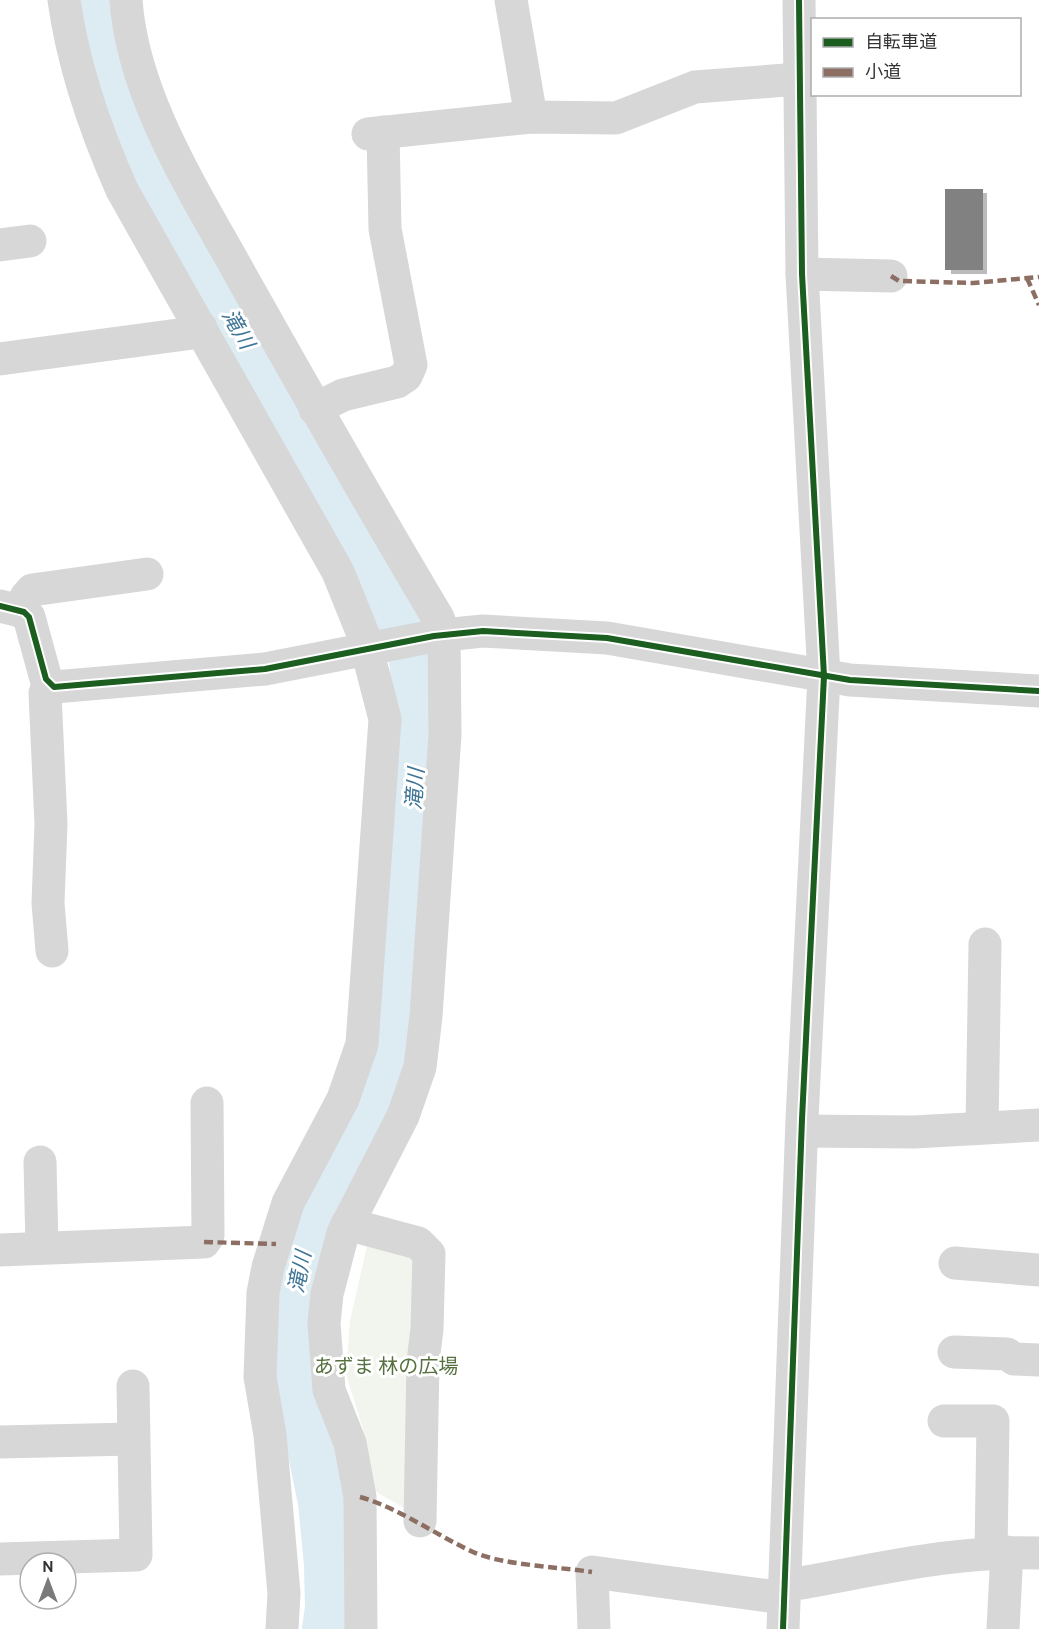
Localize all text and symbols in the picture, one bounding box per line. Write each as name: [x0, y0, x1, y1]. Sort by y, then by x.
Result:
legend: [811, 18, 1021, 96]
text: 自転車道: [865, 31, 937, 53]
text: 小道: [865, 61, 901, 83]
water label: 滝川: [217, 304, 261, 355]
water label: 滝川: [401, 765, 429, 811]
water label: 滝川: [283, 1247, 316, 1295]
park label: あずま 林の広場: [314, 1354, 458, 1378]
north arrow: [18, 1551, 78, 1611]
text: N: [42, 1557, 54, 1576]

